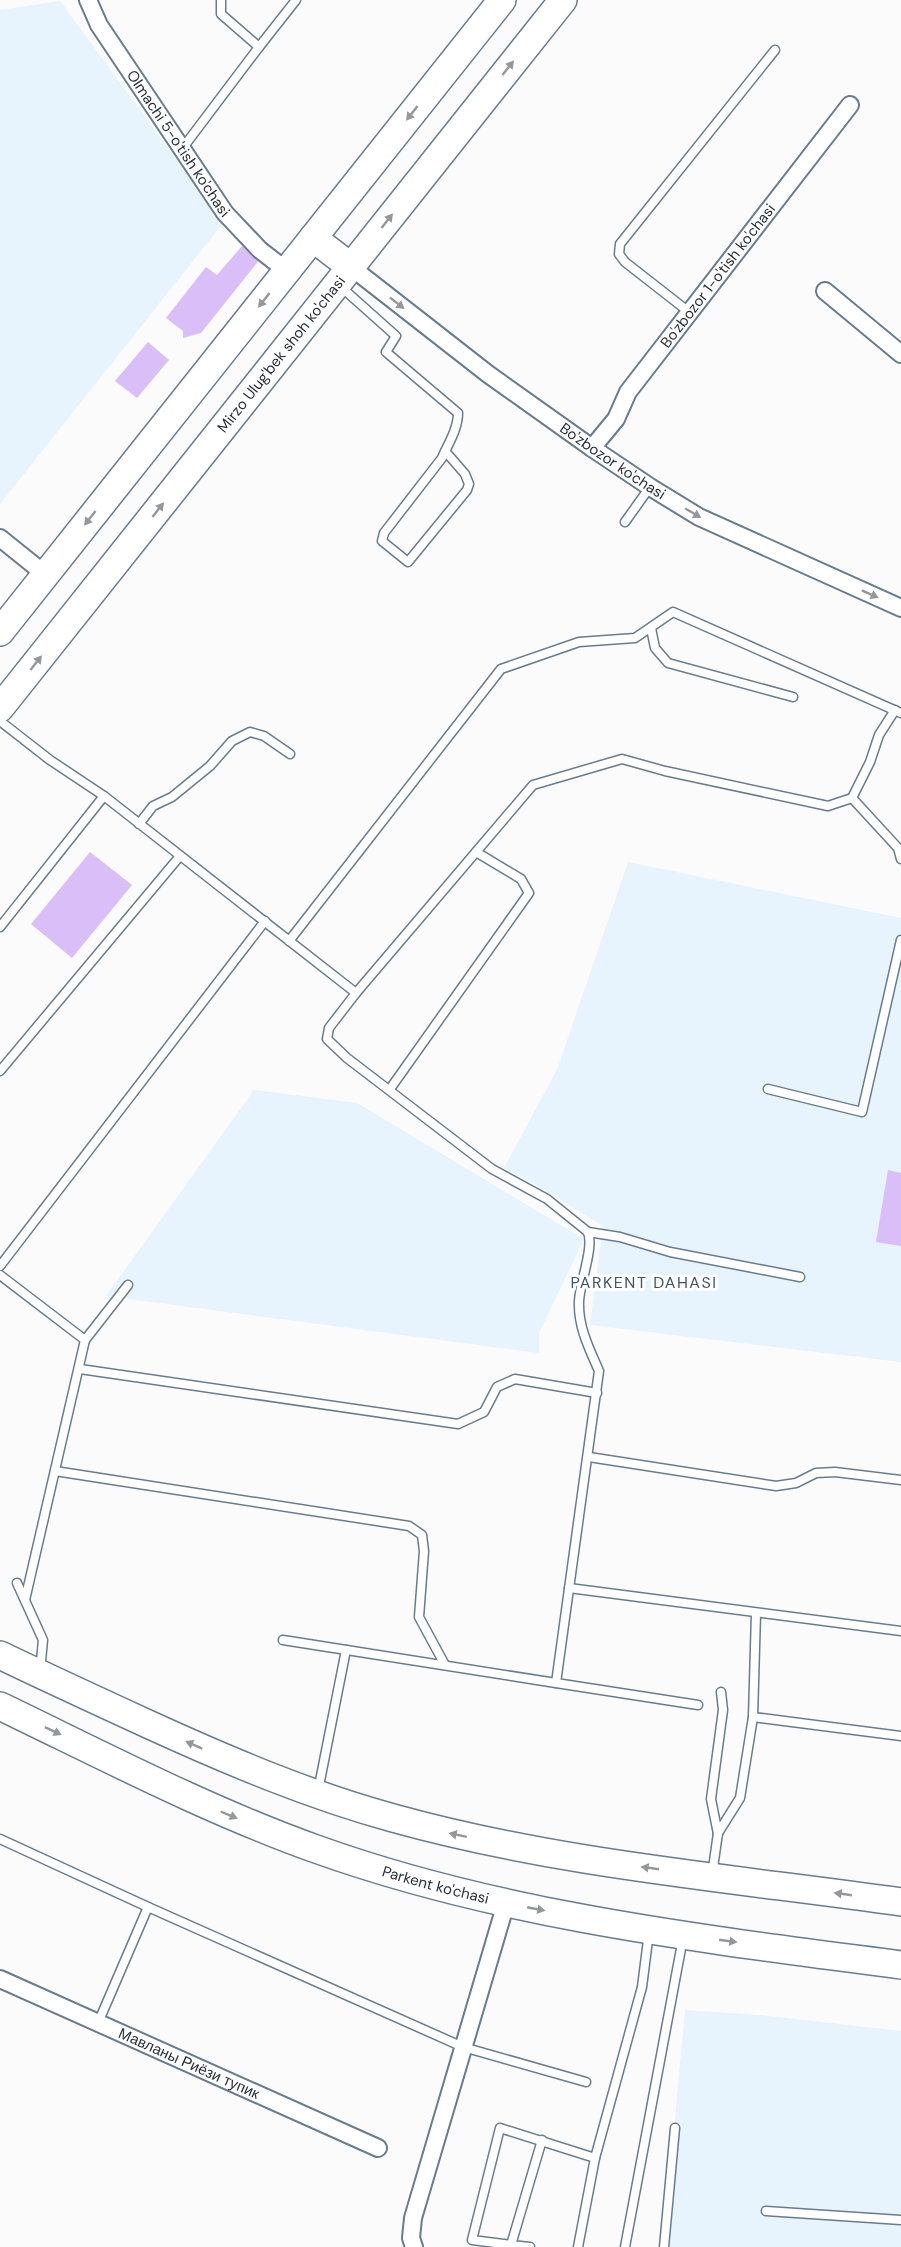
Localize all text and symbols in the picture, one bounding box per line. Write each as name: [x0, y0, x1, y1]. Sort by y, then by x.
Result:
one-way arrow: [502, 61, 514, 76]
street label: Olmachi 5-o'tish ko'chasi: [122, 66, 234, 222]
one-way arrow: [406, 106, 418, 121]
street label: Bo'zbozor 1-o'tish ko'chasi: [656, 200, 780, 352]
one-way arrow: [381, 213, 394, 229]
street label: Mirzo Ulug'bek shoh ko'chasi: [213, 272, 350, 437]
one-way arrow: [257, 292, 270, 308]
one-way arrow: [389, 296, 405, 309]
street label: Bo'zbozor ko'chasi: [556, 418, 669, 504]
one-way arrow: [151, 502, 164, 518]
one-way arrow: [685, 507, 701, 518]
one-way arrow: [85, 511, 97, 526]
one-way arrow: [861, 589, 879, 599]
one-way arrow: [30, 655, 42, 670]
district label: PARKENT DAHASI: [570, 1272, 718, 1293]
one-way arrow: [44, 1727, 61, 1736]
one-way arrow: [186, 1740, 203, 1749]
one-way arrow: [220, 1811, 238, 1820]
one-way arrow: [448, 1830, 467, 1839]
street label: Parkent ko'chasi: [380, 1861, 491, 1909]
one-way arrow: [640, 1863, 659, 1872]
one-way arrow: [833, 1889, 852, 1898]
one-way arrow: [526, 1904, 545, 1914]
one-way arrow: [718, 1936, 737, 1945]
street label: Мавланы Риёзи тупик: [115, 2023, 263, 2104]

